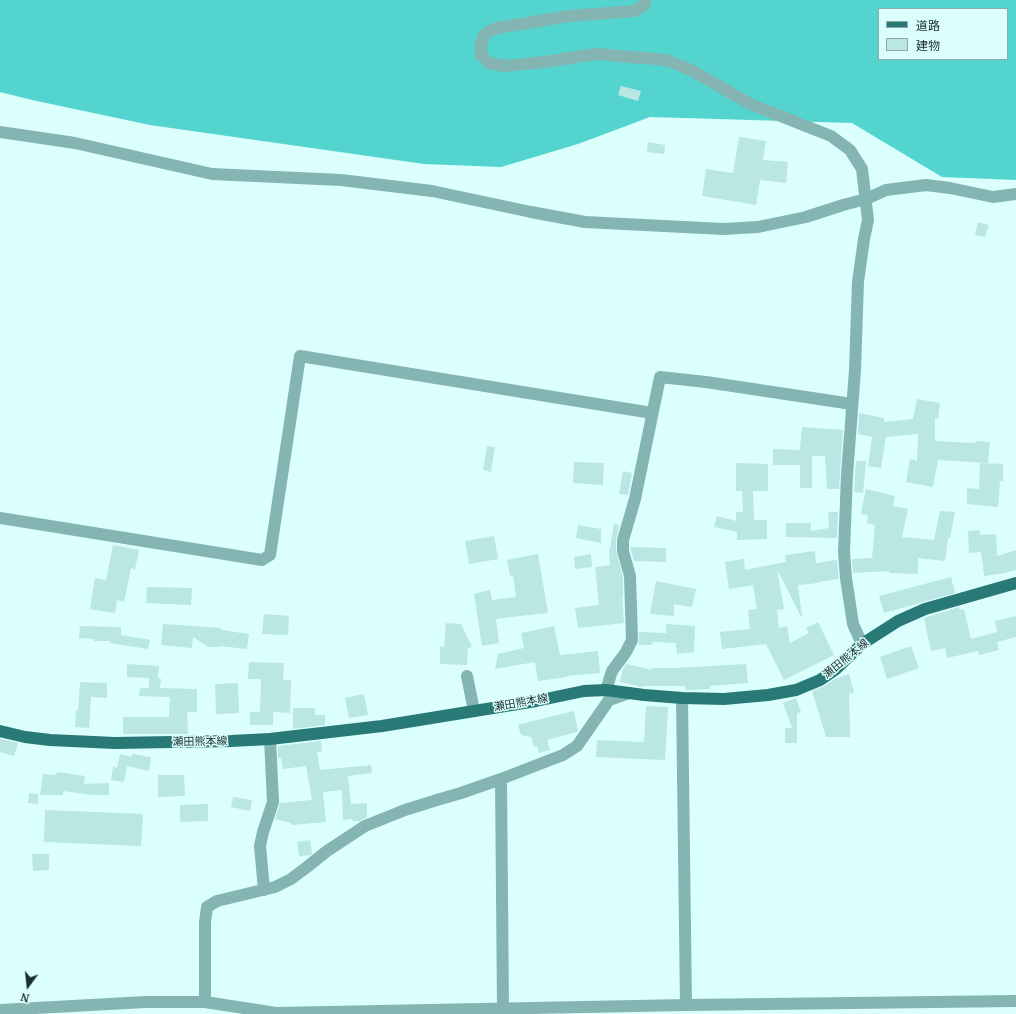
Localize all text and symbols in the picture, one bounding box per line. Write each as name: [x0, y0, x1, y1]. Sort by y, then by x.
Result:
legend: [878, 8, 1008, 60]
text: 道路: [916, 18, 940, 33]
text: 建物: [916, 38, 940, 53]
street label: 瀬田熊本線: [820, 637, 872, 681]
street label: 瀬田熊本線: [493, 692, 549, 714]
street label: 瀬田熊本線: [172, 735, 228, 749]
north arrow: [8, 966, 48, 1006]
text: N: [19, 990, 31, 1005]

